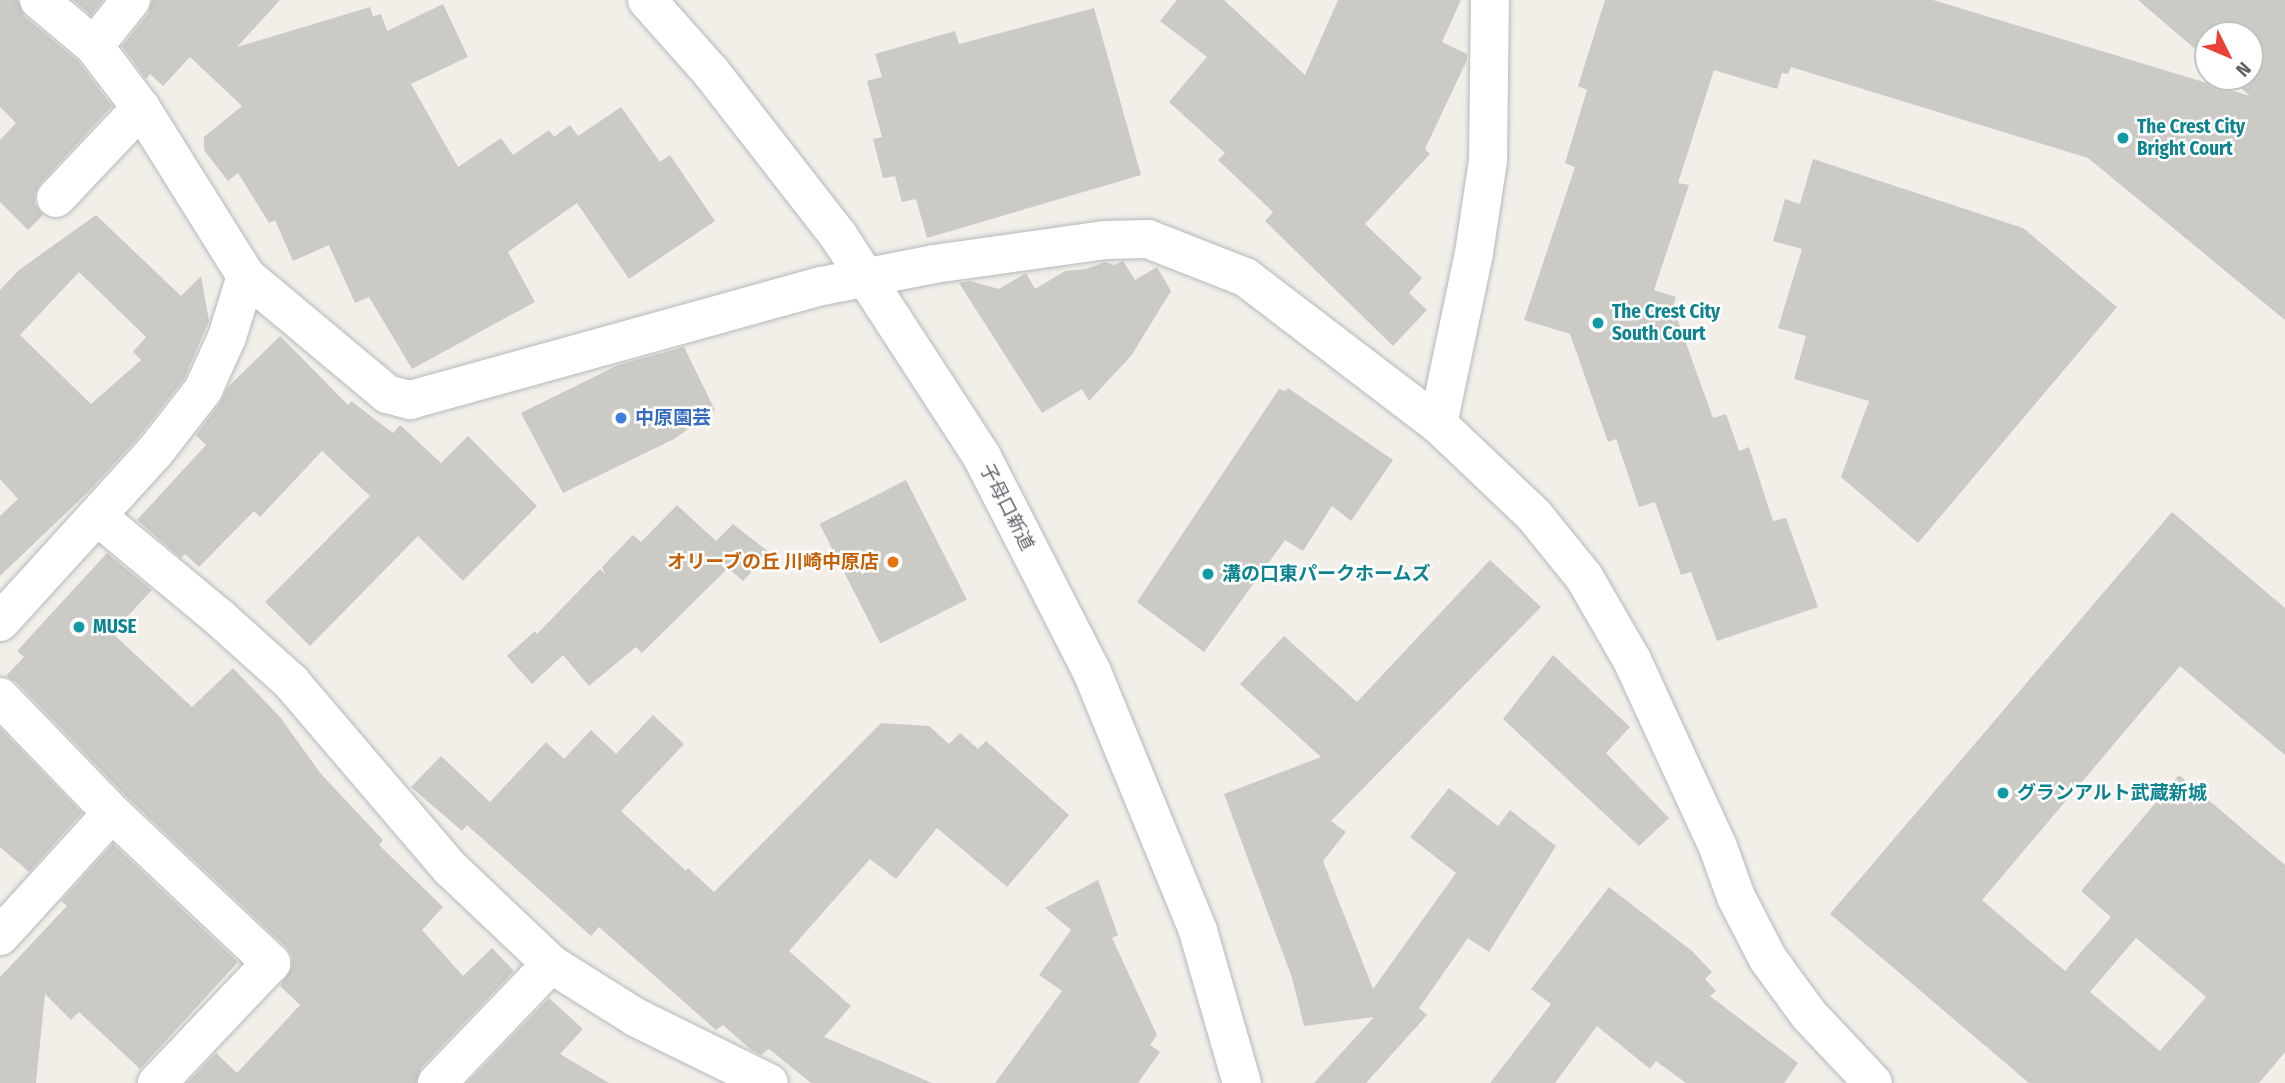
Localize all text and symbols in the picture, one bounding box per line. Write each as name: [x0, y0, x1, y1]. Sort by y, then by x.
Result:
north arrow: [2194, 21, 2264, 91]
text: N: [2231, 57, 2256, 81]
place label: The Crest City Bright Court: [2137, 116, 2245, 160]
marker: The Crest City Bright Court: [2115, 130, 2131, 146]
place label: The Crest City South Court: [1612, 301, 1720, 345]
marker: The Crest City South Court: [1590, 315, 1606, 331]
place label: 中原園芸: [635, 407, 711, 429]
marker: 中原園芸: [613, 410, 629, 426]
street label: 子母口新道: [975, 460, 1039, 554]
place label: オリーブの丘 川崎中原店: [666, 551, 879, 573]
marker: オリーブの丘 川崎中原店: [885, 554, 901, 570]
place label: 溝の口東パークホームズ: [1222, 563, 1431, 585]
marker: 溝の口東パークホームズ: [1200, 566, 1216, 582]
place label: MUSE: [93, 616, 137, 638]
marker: MUSE: [71, 619, 87, 635]
place label: グランアルト武蔵新城: [2017, 782, 2207, 804]
marker: グランアルト武蔵新城: [1995, 785, 2011, 801]

